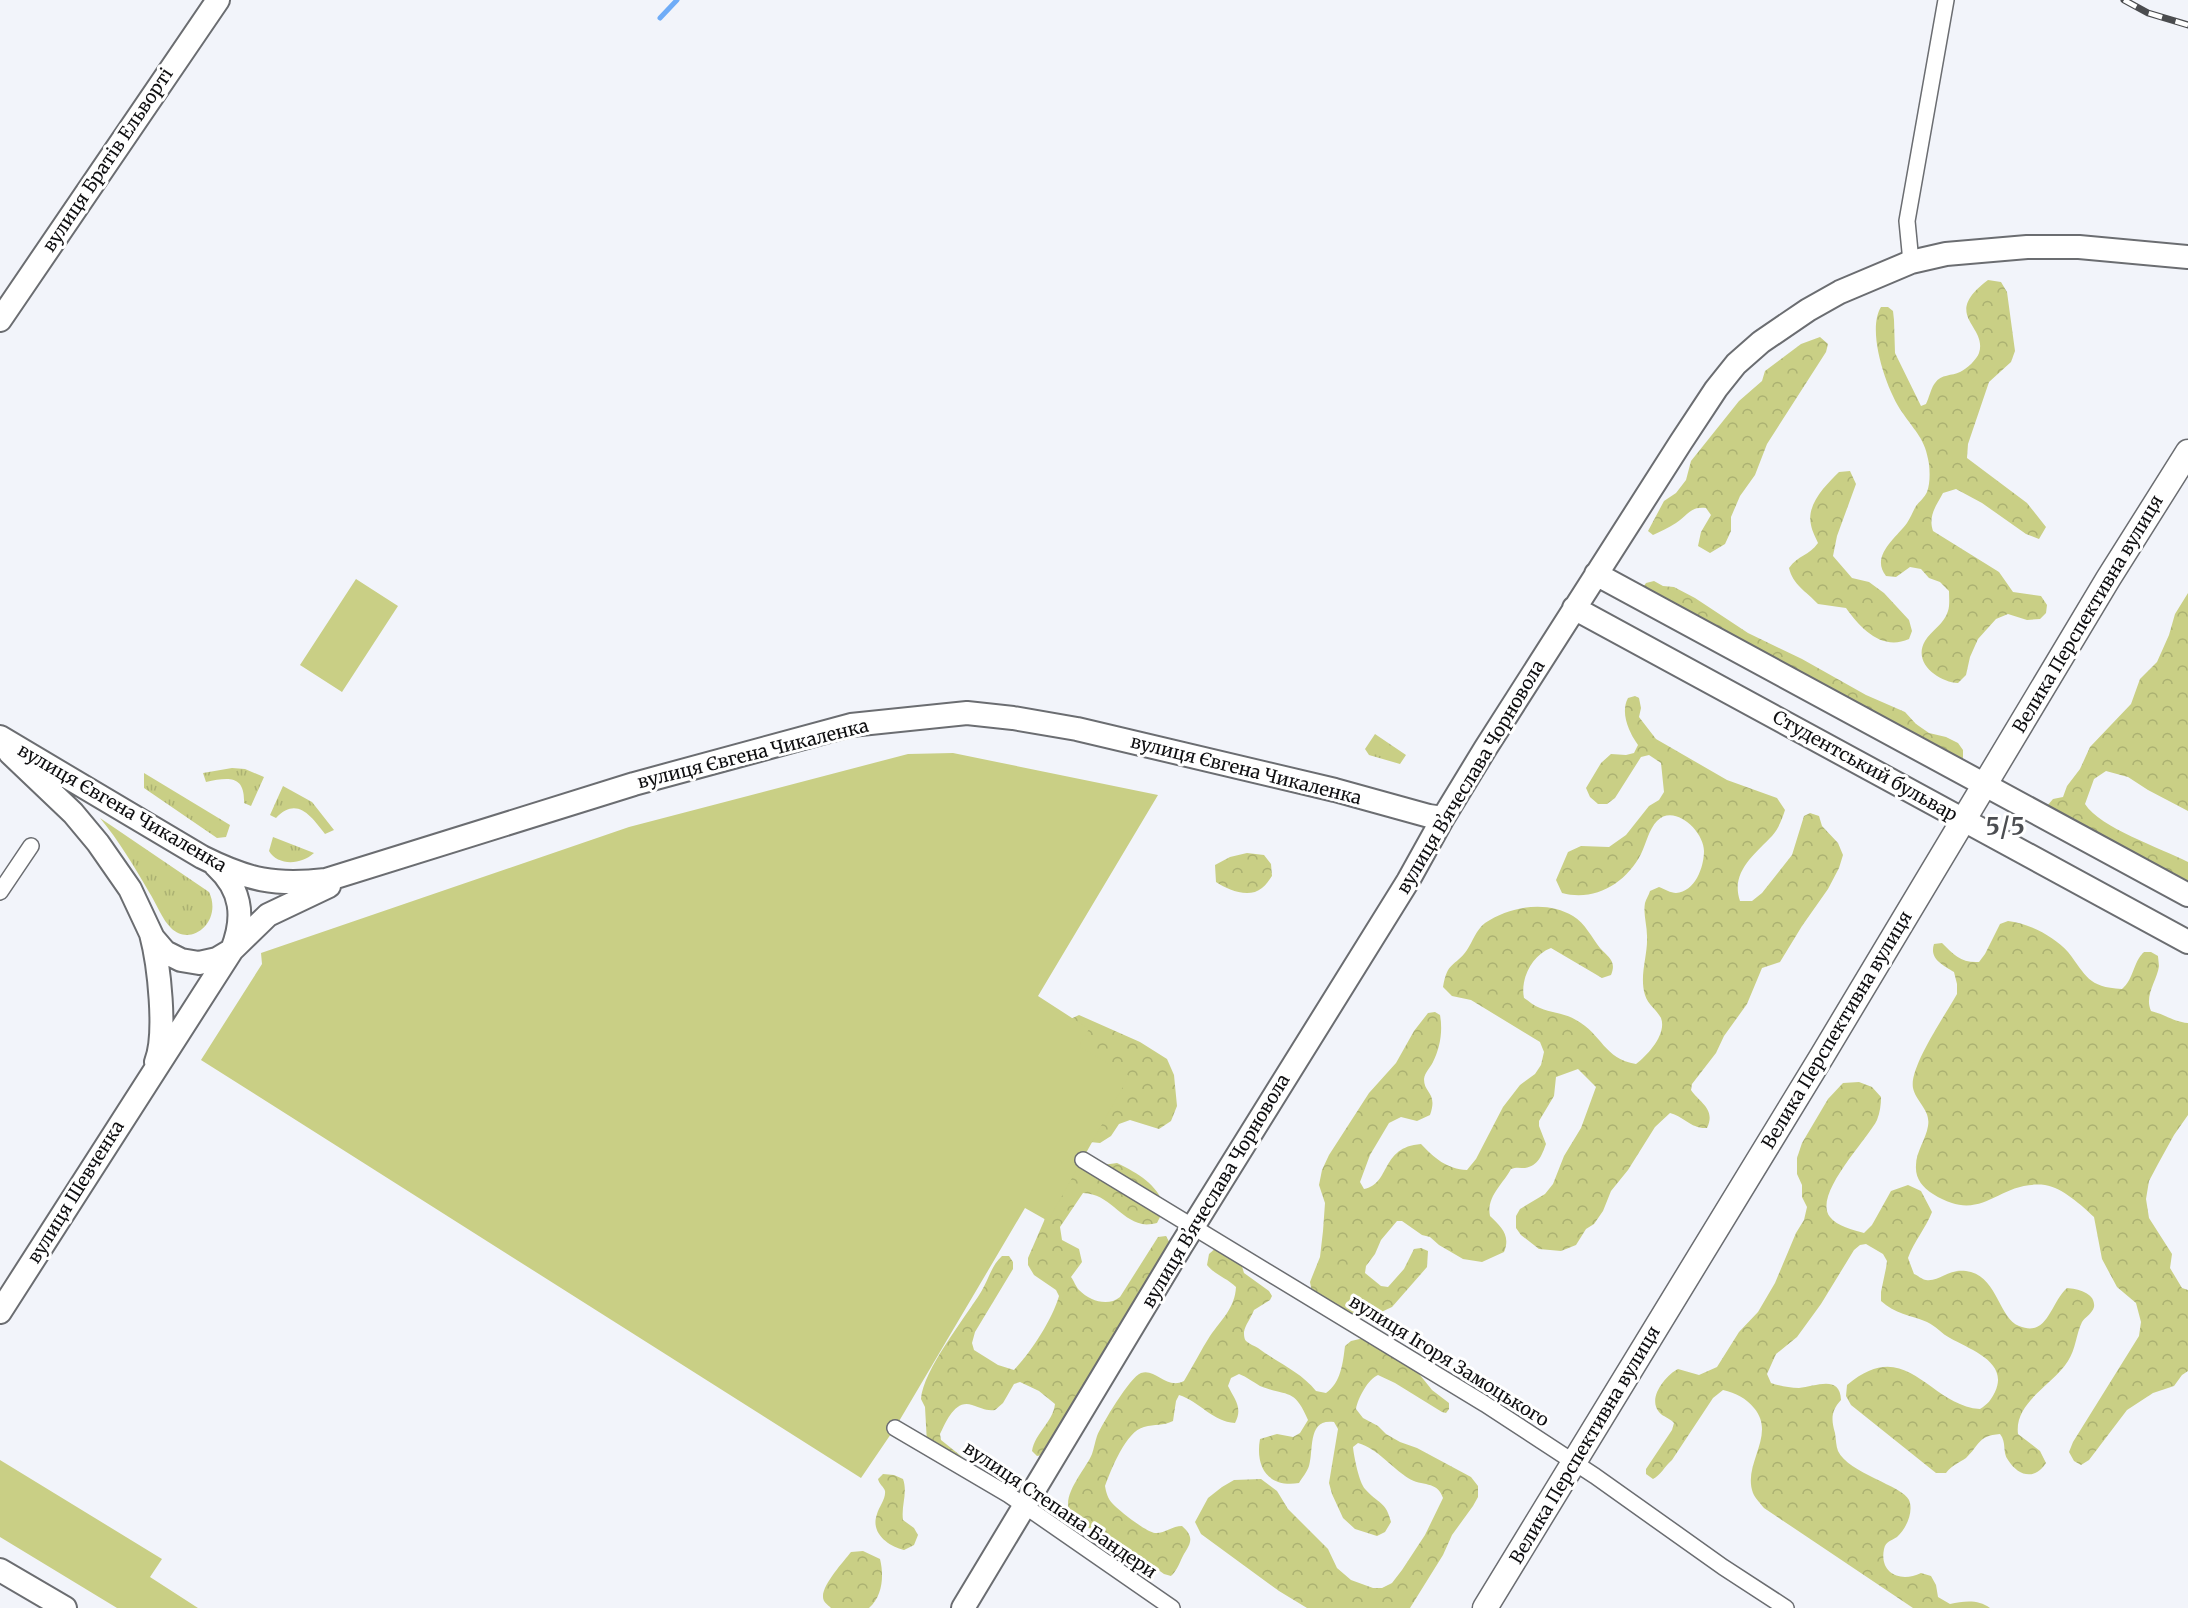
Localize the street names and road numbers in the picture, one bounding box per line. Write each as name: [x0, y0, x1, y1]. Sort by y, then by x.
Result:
street label: вулиця Братів Ельворті: [37, 63, 178, 256]
street label: Велика Перспективна вулиця: [2007, 490, 2168, 737]
street label: вулиця Вʼячеслава Чорновола: [1392, 655, 1550, 898]
street label: Студентський бульвар: [1769, 705, 1962, 826]
street label: вулиця Євгена Чикаленка: [635, 714, 871, 793]
street label: вулиця Євгена Чикаленка: [1128, 730, 1364, 809]
street label: вулиця Євгена Чикаленка: [14, 738, 231, 877]
street label: Велика Перспективна вулиця: [1756, 906, 1917, 1153]
street label: вулиця Вʼячеслава Чорновола: [1137, 1069, 1295, 1312]
street label: вулиця Шевченка: [22, 1116, 129, 1267]
street label: вулиця Ігоря Замоцького: [1345, 1290, 1553, 1432]
street label: Велика Перспективна вулиця: [1504, 1321, 1665, 1568]
street label: вулиця Степана Бандери: [959, 1436, 1161, 1583]

